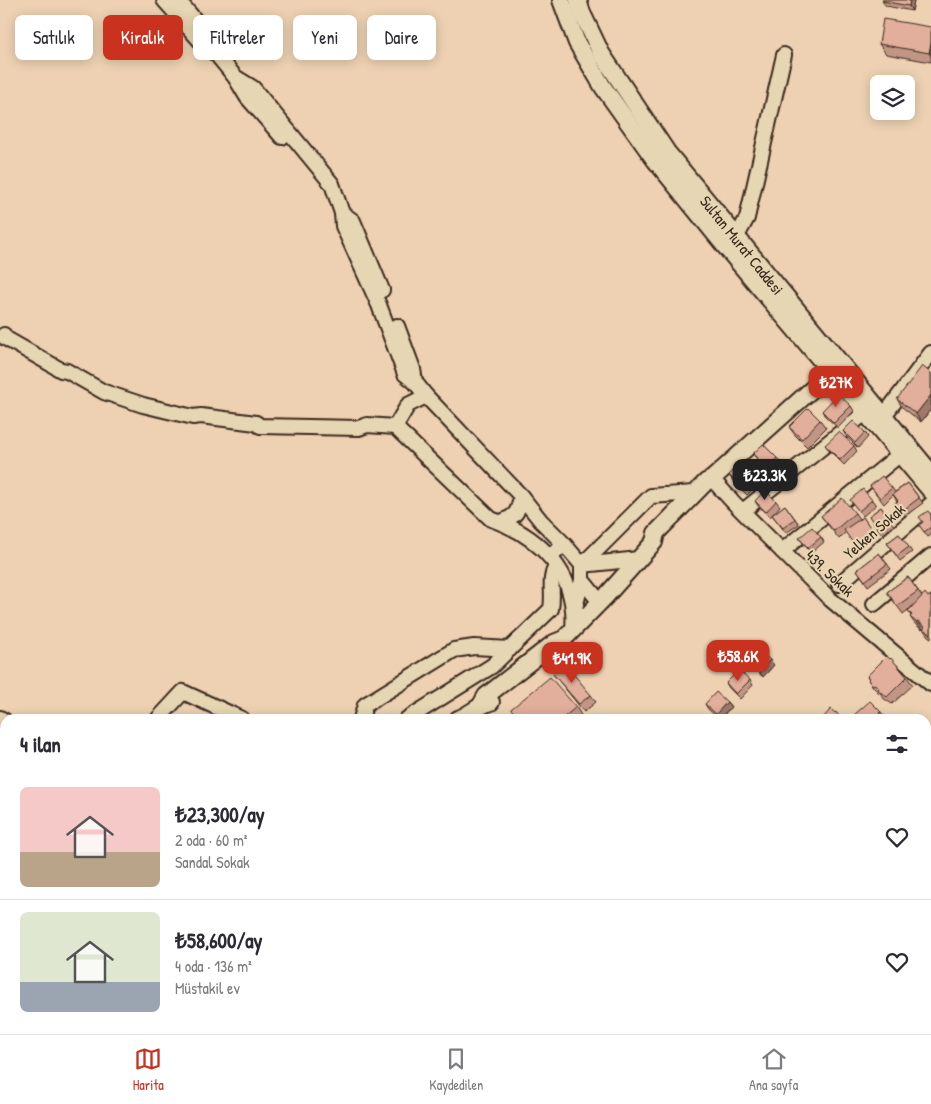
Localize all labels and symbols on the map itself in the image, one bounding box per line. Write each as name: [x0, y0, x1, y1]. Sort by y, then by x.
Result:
street label: Sultan Murat Caddesi: [695, 191, 789, 299]
pin: ₺27K: [806, 366, 866, 408]
pin: ₺23.3K: [724, 458, 806, 501]
street label: Yelken Sokak: [838, 498, 910, 564]
street label: 439. Sokak: [801, 545, 860, 602]
pin: ₺58.6K: [697, 640, 779, 682]
pin: ₺41.9K: [531, 642, 613, 684]

